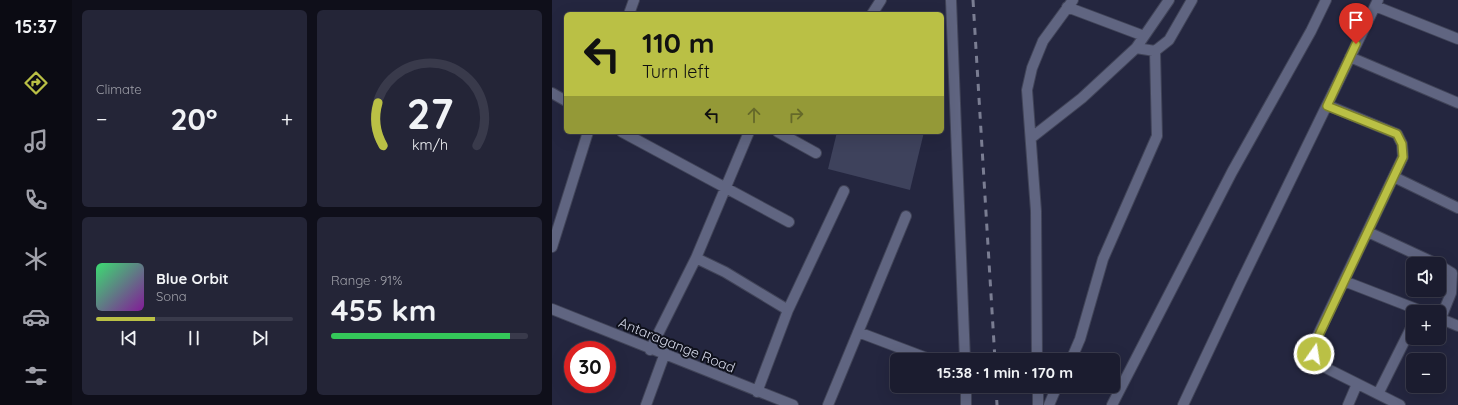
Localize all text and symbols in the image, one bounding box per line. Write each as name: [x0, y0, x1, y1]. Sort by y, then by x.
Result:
pin: [1339, 3, 1373, 44]
icon: arrive: [1345, 9, 1367, 31]
text: 15:37: [15, 15, 57, 38]
text: 110 m: [642, 25, 715, 60]
icon: left: [576, 28, 628, 80]
text: Turn left: [642, 60, 710, 83]
icon: directions: [22, 69, 50, 97]
text: Climate: [96, 81, 142, 97]
text: 27: [406, 87, 453, 139]
text: 20°: [170, 100, 218, 138]
icon: left: [701, 104, 723, 126]
icon: ahead: [743, 104, 765, 126]
icon: right: [785, 104, 807, 126]
text: −: [96, 105, 107, 133]
text: +: [281, 105, 293, 133]
icon: music: [22, 127, 50, 155]
text: km/h: [411, 136, 448, 154]
icon: phone: [22, 186, 50, 214]
icon: climate: [22, 245, 50, 273]
map controls: [1406, 257, 1446, 393]
button: sound: [1406, 257, 1446, 297]
text: Blue Orbit: [156, 269, 229, 288]
text: Range · 91%: [331, 272, 402, 288]
text: Sona: [156, 288, 187, 304]
text: 455 km: [331, 291, 436, 329]
icon: car: [22, 303, 50, 331]
button: +: [1406, 305, 1446, 345]
street label: Antaragange Road: [616, 313, 738, 377]
icon: previous: [118, 327, 140, 349]
icon: pause: [183, 327, 205, 349]
icon: next: [249, 327, 271, 349]
position arrow: [1293, 333, 1335, 375]
speed limit sign: 30: [564, 341, 616, 393]
button: −: [1406, 353, 1446, 393]
icon: filters: [22, 362, 50, 390]
text: 15:38 · 1 min · 170 m: [937, 363, 1073, 382]

